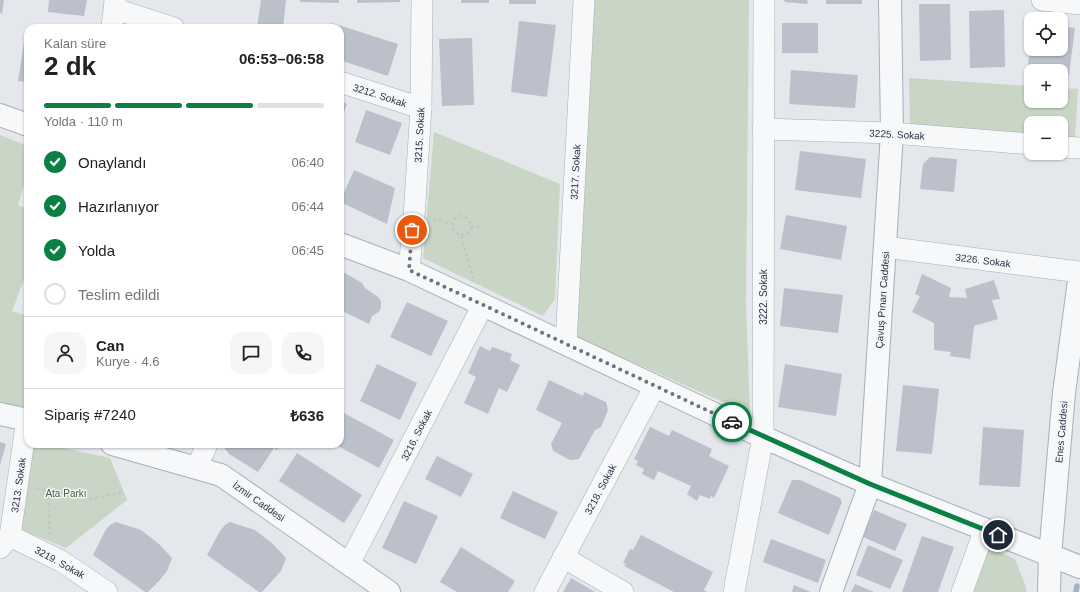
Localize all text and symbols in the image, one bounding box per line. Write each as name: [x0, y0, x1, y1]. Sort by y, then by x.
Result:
map controls: [1024, 12, 1068, 160]
button: locate: [1024, 12, 1068, 56]
text: Kalan süre: [44, 36, 106, 51]
text: 06:53–06:58: [239, 50, 324, 67]
text: 2 dk: [44, 51, 96, 81]
button: +: [1024, 64, 1068, 108]
street label: 3212. Sokak: [352, 82, 409, 110]
street label: 3215. Sokak: [413, 106, 426, 163]
text: Yolda · 110 m: [44, 114, 123, 129]
button: −: [1024, 116, 1068, 160]
street label: 3225. Sokak: [869, 128, 926, 141]
street label: 3217. Sokak: [569, 143, 582, 200]
icon: check: [44, 151, 66, 173]
text: Onaylandı: [78, 154, 146, 171]
text: 06:40: [291, 155, 324, 170]
icon: check: [44, 195, 66, 217]
text: Hazırlanıyor: [78, 198, 159, 215]
text: 06:44: [291, 199, 324, 214]
pin: [395, 213, 429, 247]
icon: bag: [401, 219, 423, 241]
icon: check: [44, 239, 66, 261]
text: Yolda: [78, 242, 115, 259]
text: 06:45: [291, 243, 324, 258]
street label: Çavuş Pınarı Caddesi: [874, 251, 891, 349]
street label: 3226. Sokak: [955, 252, 1012, 269]
street label: 3222. Sokak: [758, 268, 769, 325]
text: Teslim edildi: [78, 286, 160, 303]
button: person: [44, 332, 86, 374]
button: chat: [230, 332, 272, 374]
button: phone: [282, 332, 324, 374]
text: Can: [96, 337, 124, 354]
text: Kurye · 4.6: [96, 354, 160, 369]
street label: Enes Caddesi: [1053, 401, 1070, 464]
courier: [712, 402, 752, 442]
text: Sipariş #7240: [44, 406, 136, 423]
text: ₺636: [290, 407, 324, 424]
street label: 3216. Sokak: [399, 407, 434, 462]
icon: car: [721, 411, 743, 433]
street label: 3213. Sokak: [9, 456, 28, 513]
street label: 3218. Sokak: [583, 461, 619, 516]
street label: İzmir Caddesi: [231, 479, 287, 523]
park label: Ata Parkı: [45, 488, 87, 499]
pin: [981, 518, 1015, 552]
icon: home: [987, 524, 1009, 546]
street label: 3219. Sokak: [33, 544, 88, 581]

